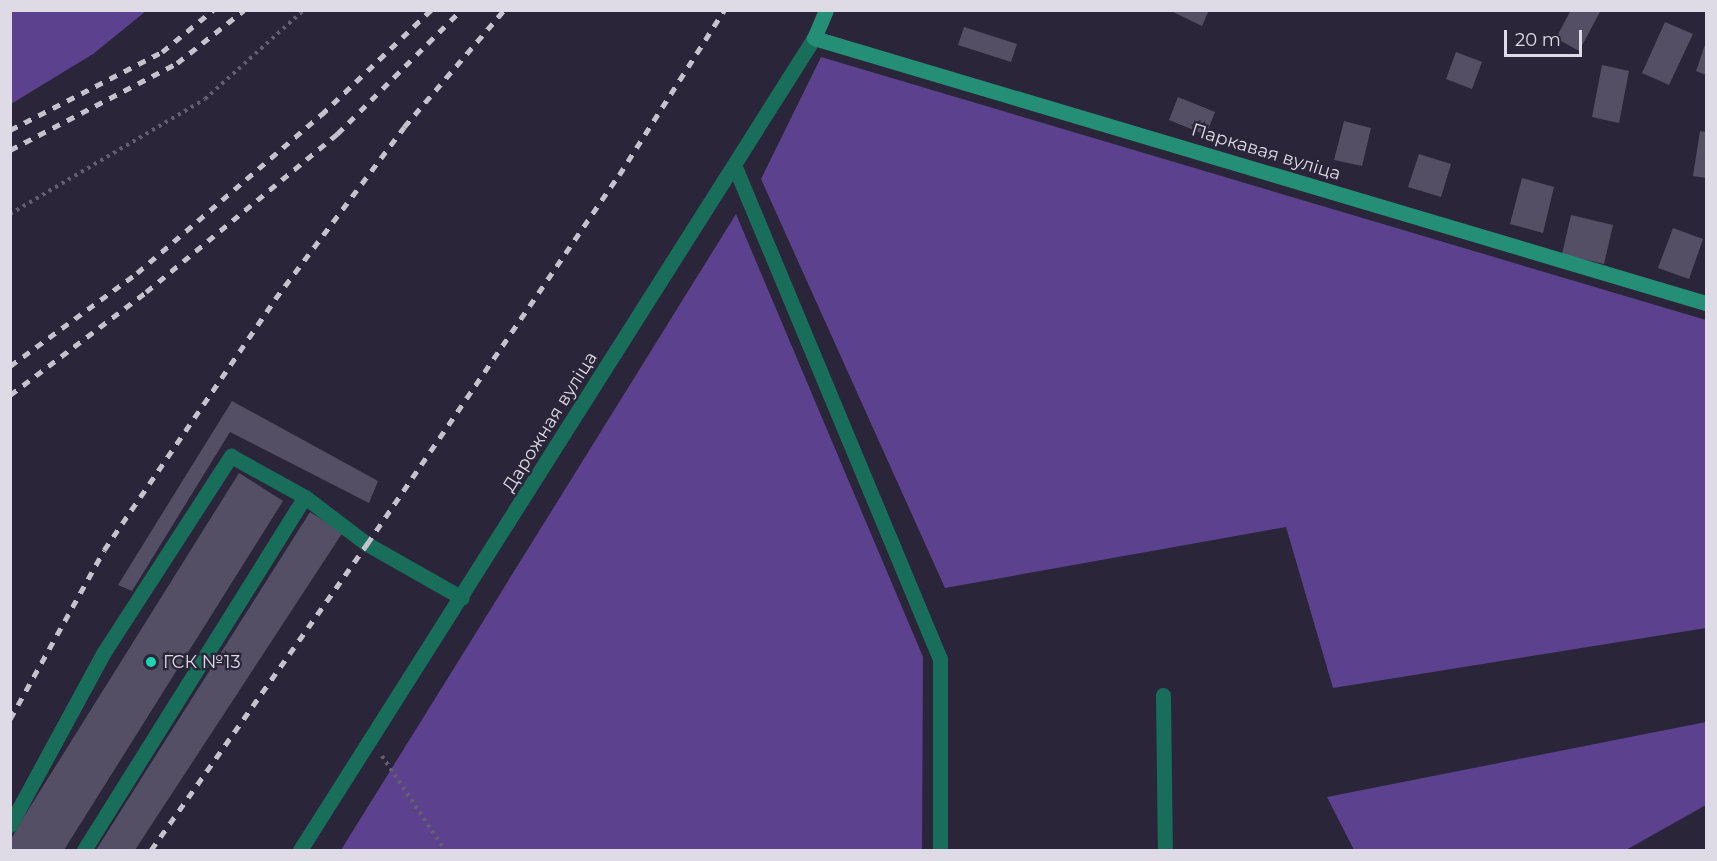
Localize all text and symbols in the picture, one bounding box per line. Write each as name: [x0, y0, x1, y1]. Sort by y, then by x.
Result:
scale bar: [1507, 18, 1585, 56]
text: 20 m: [1515, 29, 1561, 51]
street label: Паркавая вуліца: [1189, 119, 1343, 185]
street label: Дарожная вуліца: [498, 348, 602, 496]
place label: ГСК №13: [163, 651, 241, 673]
marker: ГСК №13: [144, 655, 158, 669]

